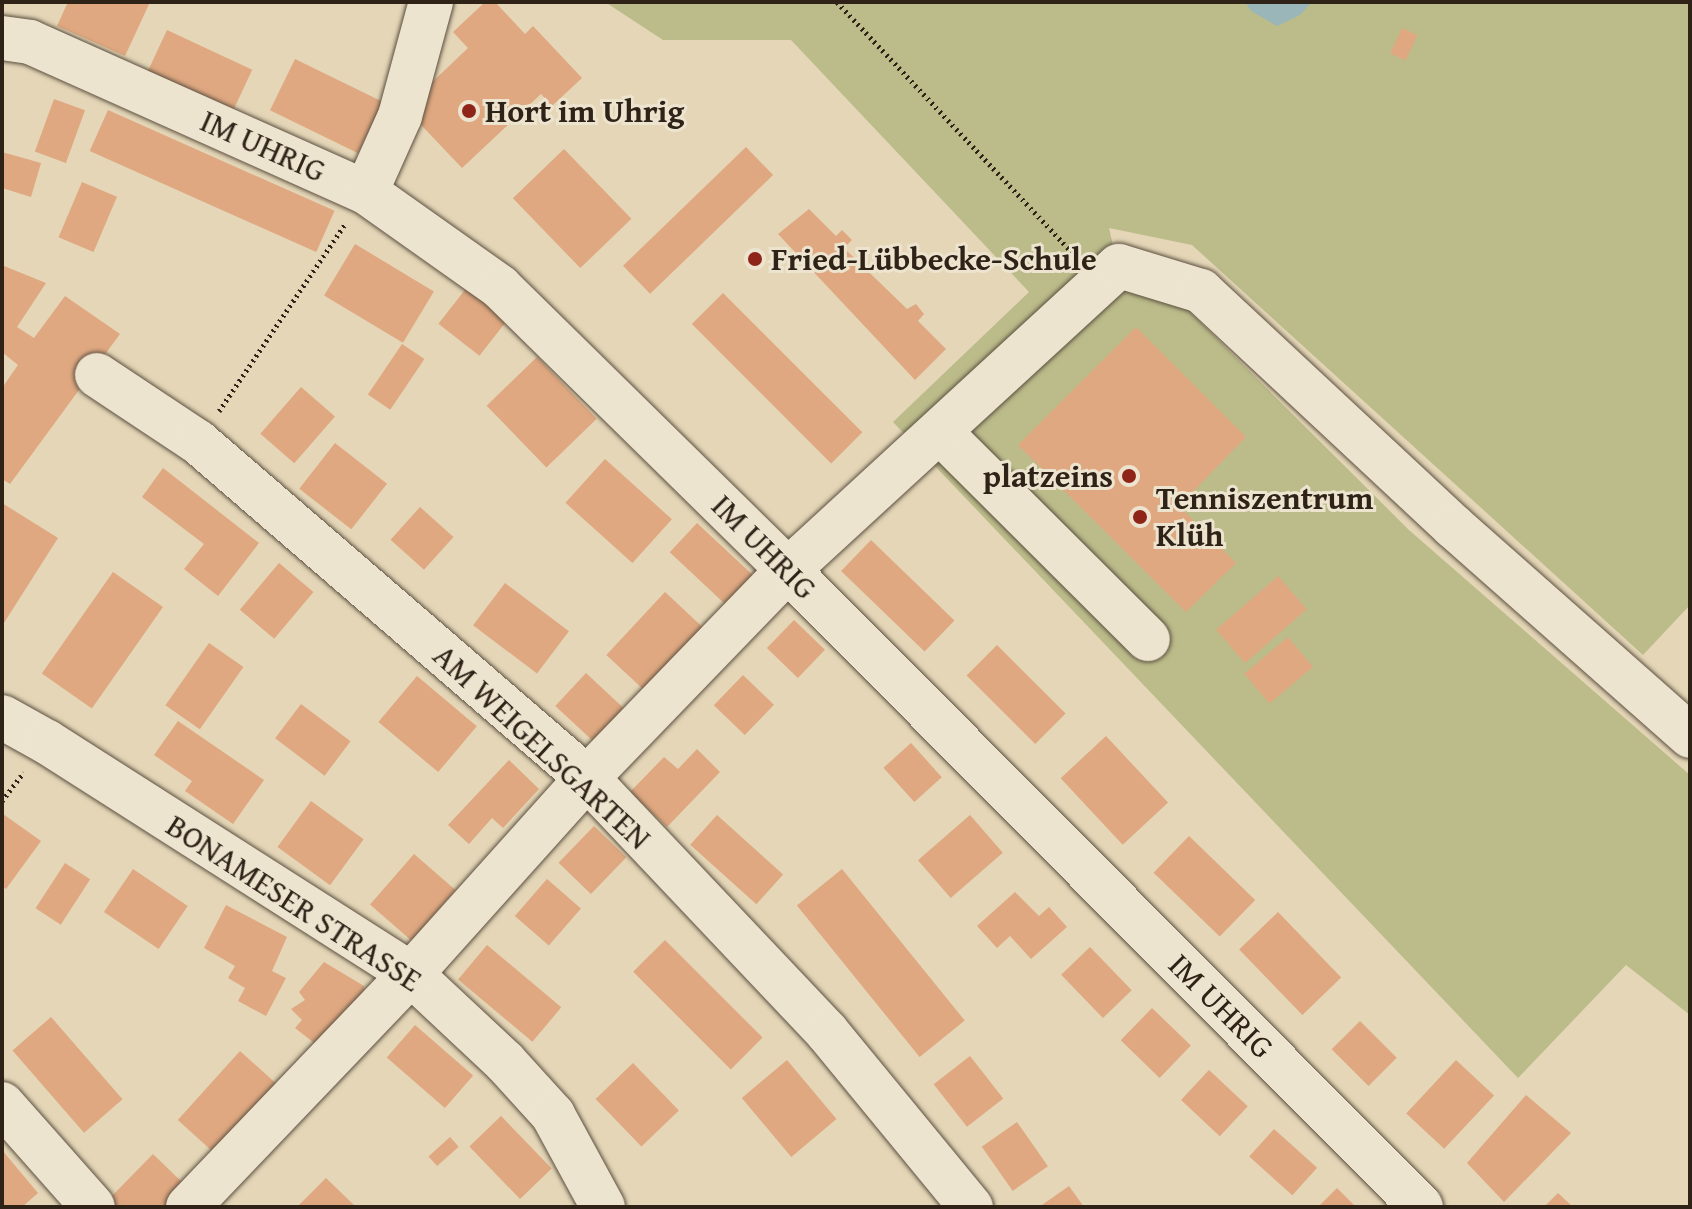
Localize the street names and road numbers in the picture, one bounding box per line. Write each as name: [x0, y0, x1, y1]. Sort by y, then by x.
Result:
street label: IM UHRIG: [195, 102, 331, 190]
street label: IM UHRIG: [704, 487, 824, 607]
street label: AM WEIGELSGARTEN: [425, 636, 659, 858]
street label: BONAMESER STRASSE: [159, 806, 429, 1000]
street label: IM UHRIG: [1161, 946, 1281, 1066]

